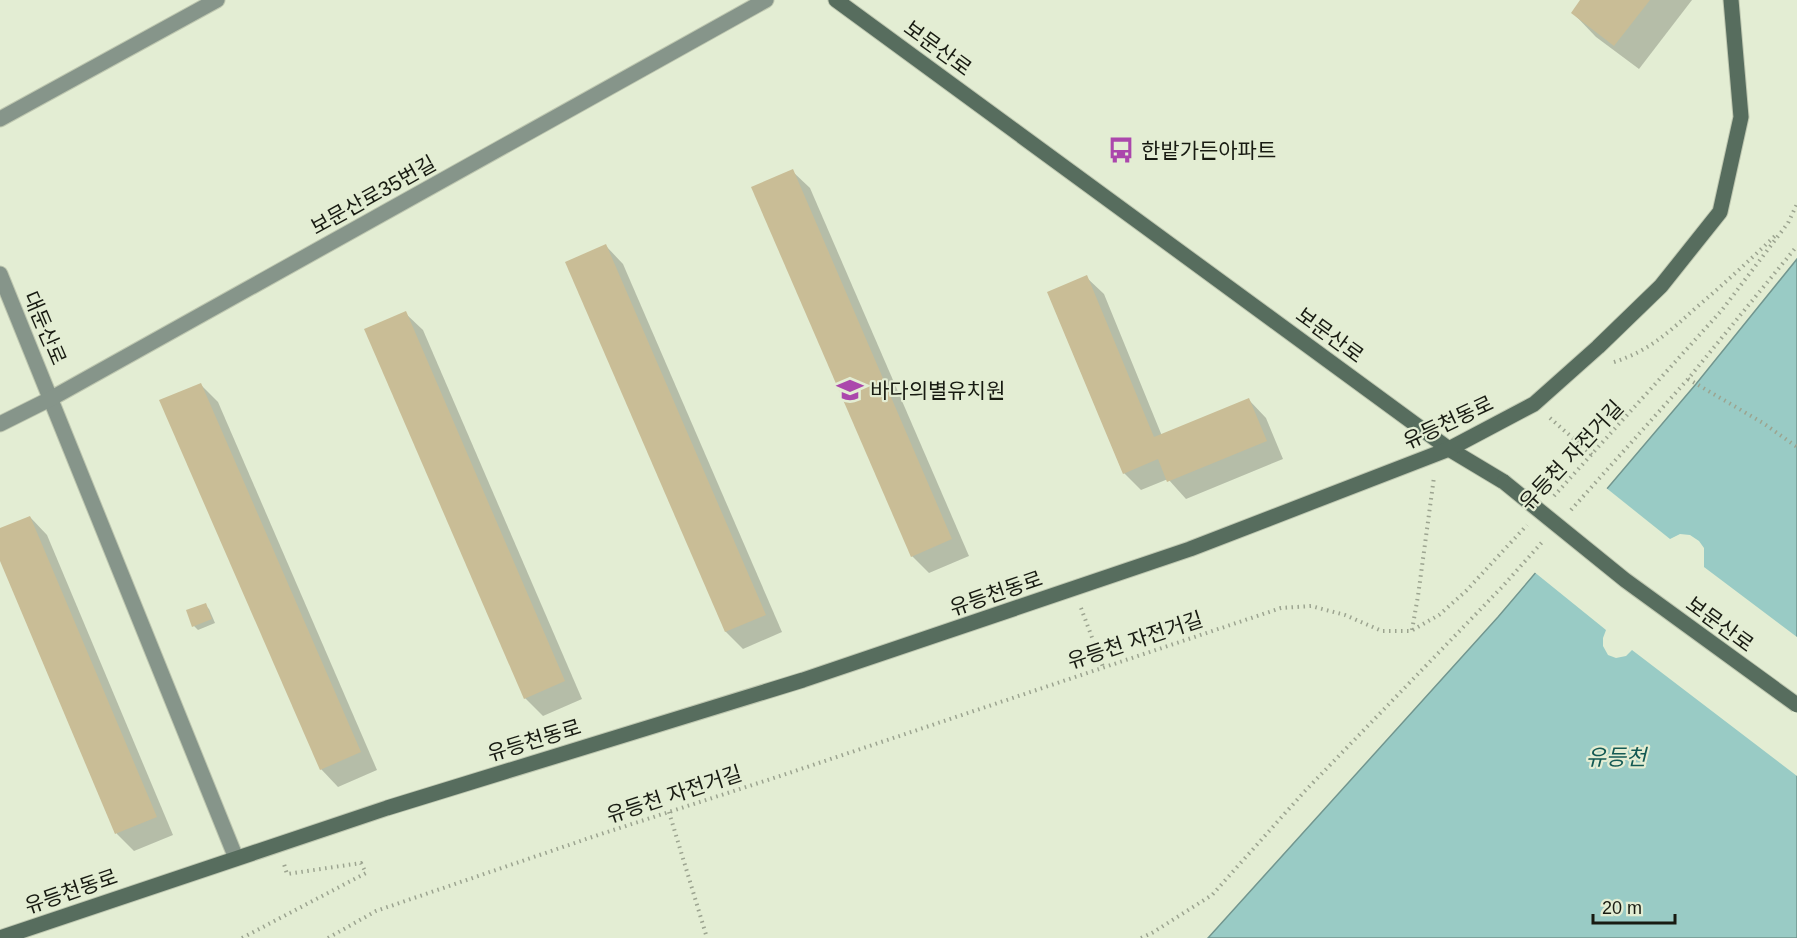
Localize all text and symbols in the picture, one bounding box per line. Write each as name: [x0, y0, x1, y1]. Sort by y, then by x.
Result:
street label: 보문산로: [900, 16, 976, 80]
bus stop icon: 한밭가든아파트: [1106, 135, 1136, 165]
place label: 한밭가든아파트: [1141, 139, 1276, 162]
street label: 보문산로35번길: [307, 151, 439, 239]
street label: 대둔산로: [19, 288, 71, 368]
street label: 보문산로: [1292, 303, 1368, 367]
school or university icon: 바다의별유치원: [835, 375, 865, 405]
place label: 바다의별유치원: [870, 379, 1005, 402]
street label: 유등천동로: [1399, 391, 1497, 453]
street label: 유등천 자전거길: [1514, 396, 1628, 514]
street label: 유등천동로: [947, 566, 1045, 620]
street label: 보문산로: [1682, 592, 1758, 656]
street label: 유등천 자전거길: [1064, 607, 1206, 673]
street label: 유등천동로: [484, 715, 584, 765]
water label: 유등천: [1586, 745, 1649, 770]
street label: 유등천 자전거길: [603, 761, 745, 827]
street label: 유등천동로: [22, 864, 120, 918]
scale bar: [1593, 887, 1676, 925]
text: 20 m: [1602, 898, 1642, 918]

